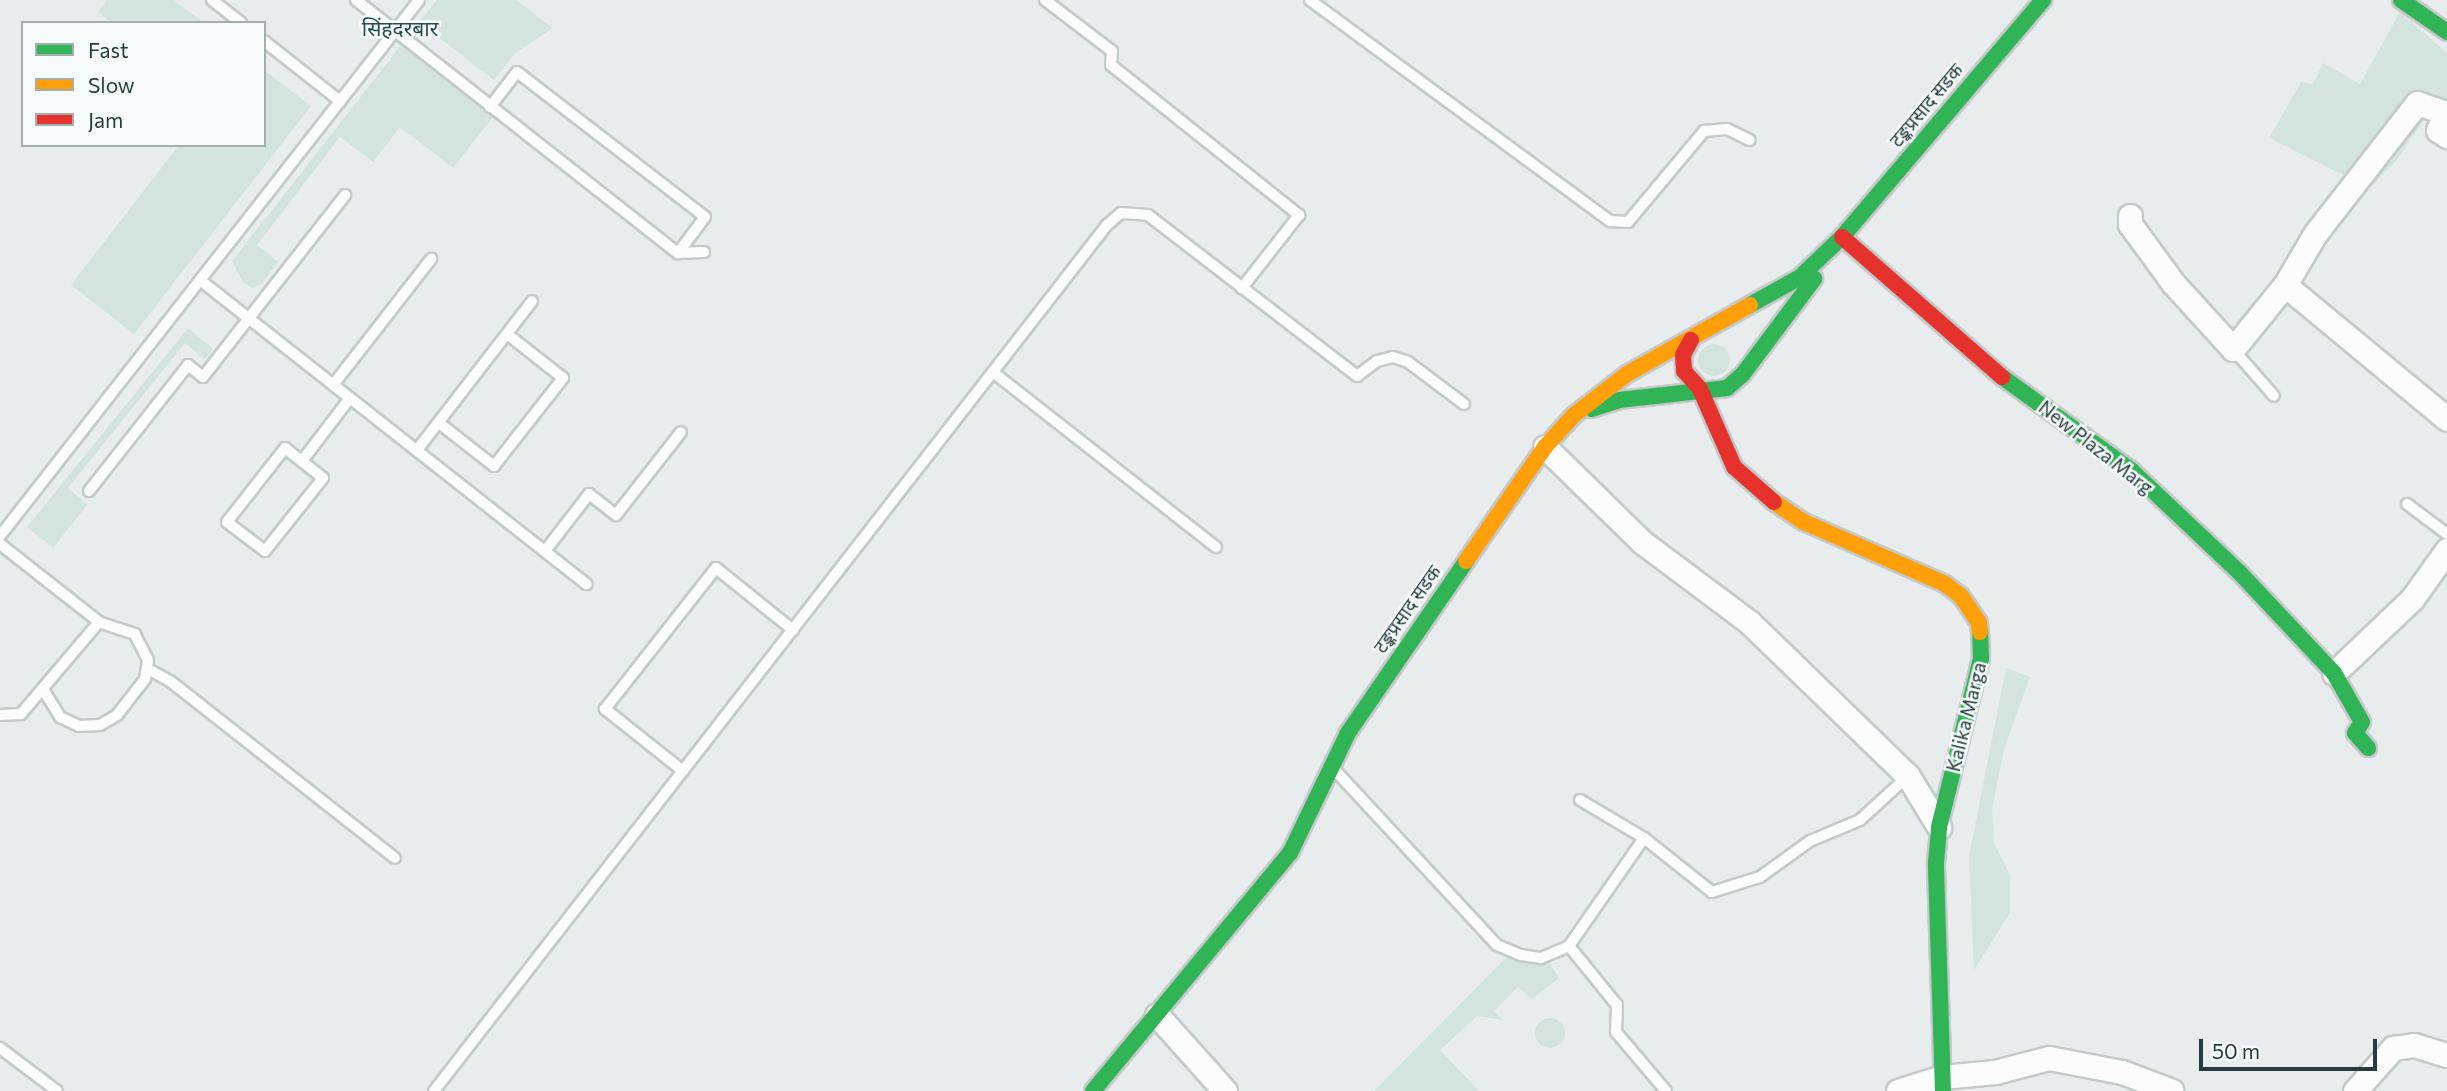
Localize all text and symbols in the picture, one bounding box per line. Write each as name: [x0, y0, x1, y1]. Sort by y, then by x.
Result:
district label: सिंहदरबार: [362, 15, 438, 41]
legend: [21, 21, 266, 147]
text: Fast: [88, 37, 129, 62]
street label: टङ्कप्रसाद सडक: [1885, 59, 1967, 151]
text: Slow: [88, 72, 135, 97]
text: Jam: [88, 107, 123, 132]
street label: New Plaza Marg: [2034, 395, 2158, 499]
street label: टङ्कप्रसाद सडक: [1369, 561, 1445, 657]
street label: Kalika Marga: [1941, 660, 1991, 774]
scale bar: [2202, 1024, 2380, 1068]
text: 50 m: [2212, 1038, 2260, 1063]

